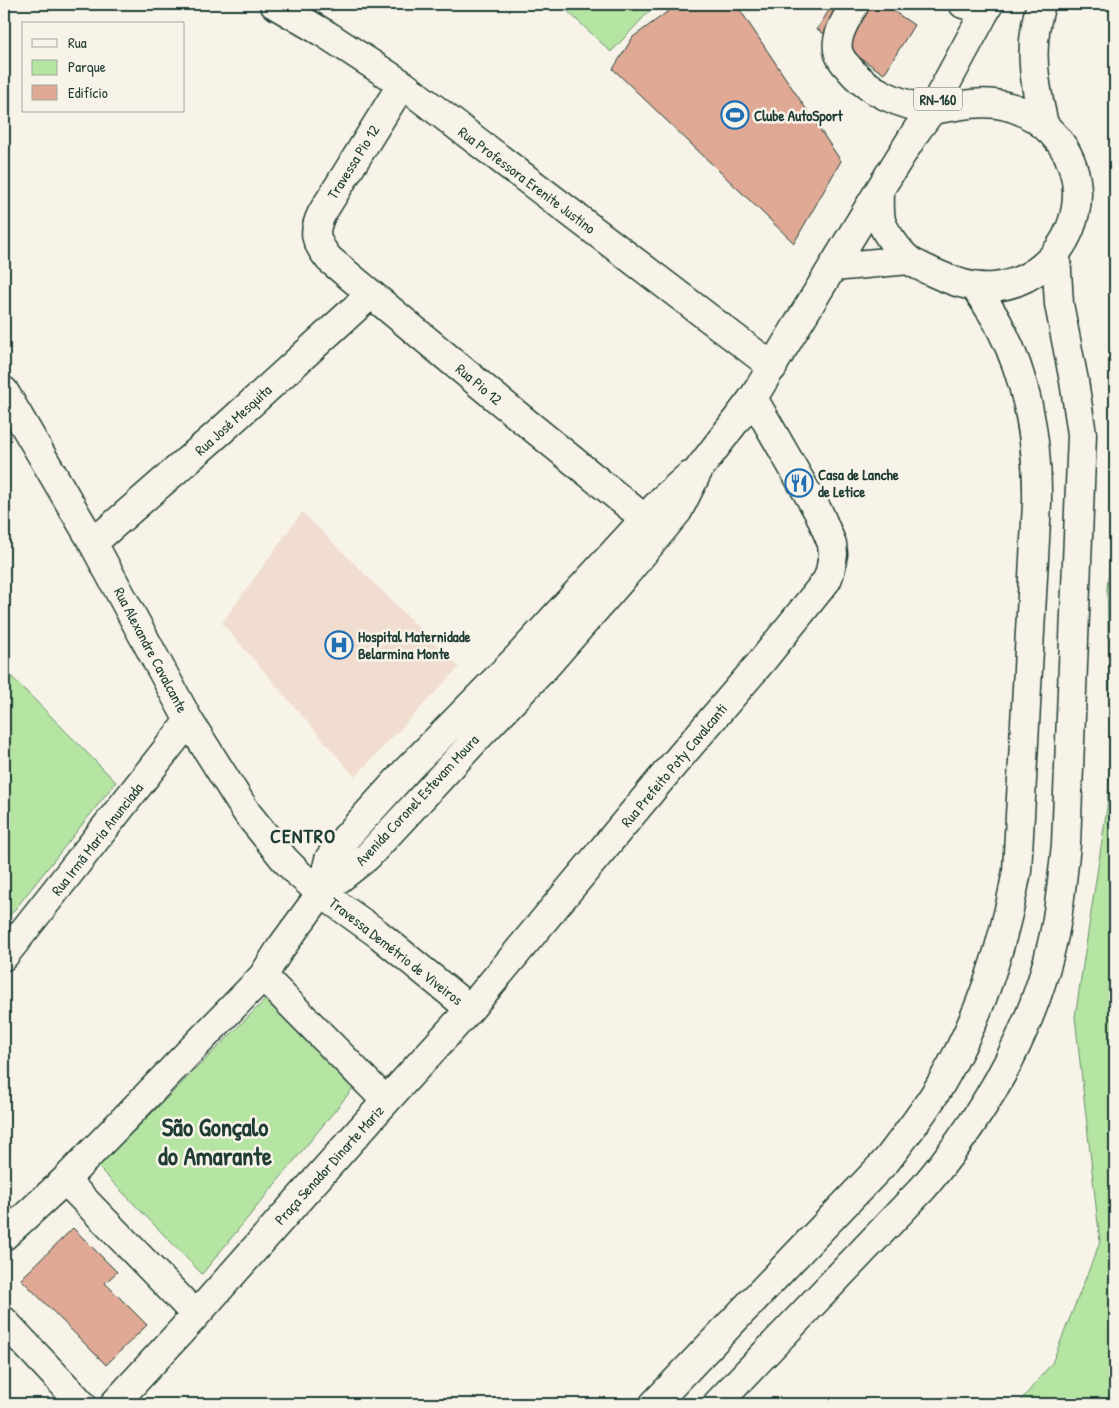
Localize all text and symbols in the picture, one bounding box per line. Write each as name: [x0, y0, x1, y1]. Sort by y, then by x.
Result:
legend: [22, 22, 185, 112]
text: Rua: [68, 32, 87, 53]
text: Parque: [68, 56, 106, 77]
text: Edifício: [68, 82, 108, 103]
road number: RN-160: [914, 88, 962, 110]
sports icon: Clube AutoSport: [720, 100, 750, 130]
place label: Clube AutoSport: [754, 105, 843, 127]
street label: Travessa Pio 12: [322, 121, 384, 203]
street label: Rua Professora Erenite Justino: [454, 121, 600, 239]
street label: Rua Pio 12: [451, 358, 507, 410]
street label: Rua José Mesquita: [190, 380, 276, 460]
place label: Casa de Lanche de Letice: [818, 464, 899, 502]
restaurant icon: Casa de Lanche de Letice: [784, 468, 814, 498]
street label: Rua Alexandre Cavalcante: [109, 584, 193, 717]
place label: Hospital Maternidade Belarmina Monte: [358, 626, 471, 664]
hospital icon: Hospital Maternidade Belarmina Monte: [324, 630, 354, 660]
street label: Rua Prefeito Poty Cavalcanti: [616, 699, 732, 831]
street label: Avenida Coronel Estevam Moura: [350, 730, 484, 870]
street label: Rua Irmã Maria Anunciada: [46, 778, 148, 900]
district label: CENTRO: [270, 822, 336, 849]
street label: Travessa Demétrio de Viveiros: [325, 892, 467, 1010]
street label: Praça Senador Dinarte Mariz: [269, 1100, 389, 1229]
district label: São Gonçalo do Amarante: [158, 1110, 272, 1173]

